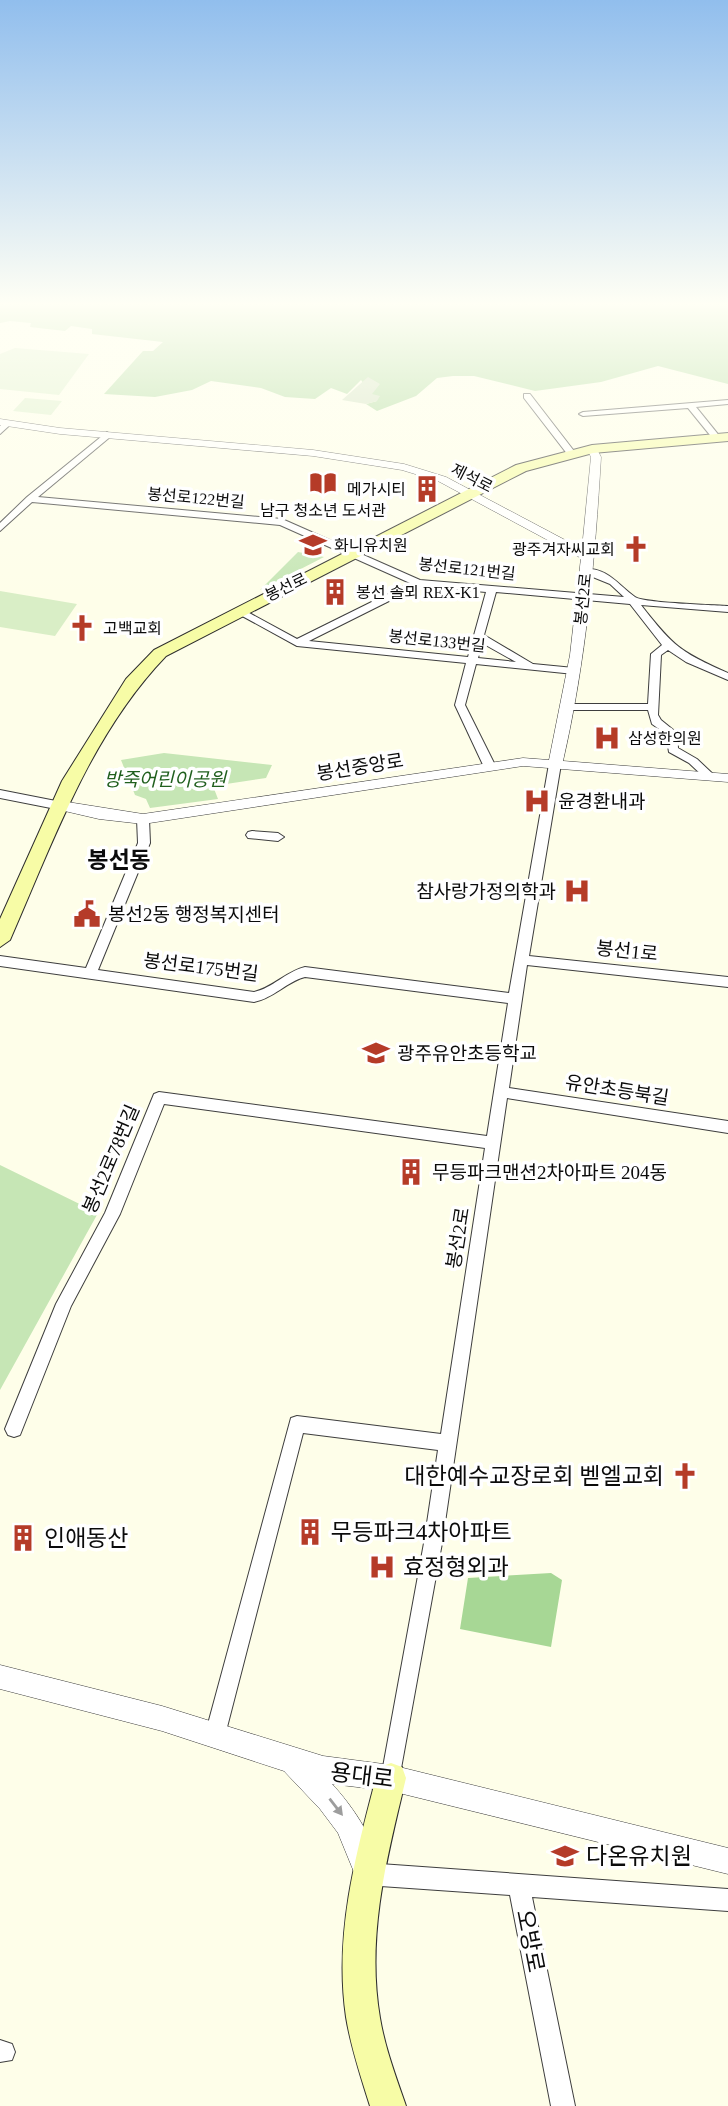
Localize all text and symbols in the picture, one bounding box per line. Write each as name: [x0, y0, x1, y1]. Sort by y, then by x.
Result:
street label: 제석로: [448, 460, 496, 496]
library icon: 남구 청소년 도서관: [308, 468, 338, 498]
building icon: 메가시티: [412, 474, 442, 504]
place label: 메가시티: [347, 481, 406, 498]
street label: 봉선로122번길: [147, 485, 245, 511]
place label: 남구 청소년 도서관: [260, 502, 386, 519]
school or university icon: 화니유치원: [298, 530, 328, 560]
church icon: 광주겨자씨교회: [621, 534, 651, 564]
place label: 화니유치원: [334, 537, 408, 554]
place label: 광주겨자씨교회: [512, 541, 615, 558]
street label: 봉선로121번길: [418, 555, 516, 583]
street label: 봉선로: [262, 570, 310, 604]
street label: 봉선2로: [572, 572, 594, 626]
building icon: 봉선 솔뫼 REX-K1: [320, 577, 350, 607]
place label: 봉선 솔뫼 REX-K1: [356, 584, 480, 601]
church icon: 고백교회: [67, 613, 97, 643]
place label: 고백교회: [103, 620, 162, 637]
street label: 봉선로133번길: [388, 627, 486, 655]
hospital icon: 삼성한의원: [592, 723, 622, 753]
place label: 삼성한의원: [628, 730, 702, 747]
street label: 봉선중앙로: [315, 750, 405, 784]
park label: 방죽어린이공원: [104, 769, 228, 790]
hospital icon: 윤경환내과: [522, 786, 552, 816]
place label: 윤경환내과: [558, 791, 645, 812]
district label: 봉선동: [87, 848, 151, 873]
hospital icon: 참사랑가정의학과: [562, 876, 592, 906]
place label: 참사랑가정의학과: [416, 881, 556, 902]
public building icon: 봉선2동 행정복지센터: [72, 899, 102, 929]
place label: 봉선2동 행정복지센터: [108, 904, 280, 925]
street label: 봉선1로: [595, 937, 659, 965]
street label: 봉선로175번길: [142, 950, 260, 984]
school or university icon: 광주유안초등학교: [361, 1038, 391, 1068]
place label: 광주유안초등학교: [397, 1043, 537, 1064]
street label: 유안초등북길: [564, 1071, 670, 1109]
street label: 봉선2로78번길: [79, 1102, 143, 1216]
building icon: 무등파크맨션2차아파트 204동: [396, 1157, 426, 1187]
place label: 무등파크맨션2차아파트 204동: [432, 1162, 667, 1183]
street label: 봉선2로: [443, 1206, 473, 1270]
church icon: 대한예수교장로회 벧엘교회: [670, 1461, 700, 1491]
place label: 대한예수교장로회 벧엘교회: [404, 1464, 664, 1489]
building icon: 무등파크4차아파트: [295, 1517, 325, 1547]
place label: 무등파크4차아파트: [331, 1520, 512, 1545]
building icon: 인애동산: [8, 1523, 38, 1553]
place label: 인애동산: [44, 1526, 129, 1551]
hospital icon: 효정형외과: [367, 1552, 397, 1582]
place label: 효정형외과: [403, 1555, 509, 1580]
street label: 용대로: [329, 1760, 395, 1792]
one-way arrow: [329, 1798, 344, 1816]
school or university icon: 다온유치원: [550, 1841, 580, 1871]
place label: 다온유치원: [586, 1844, 692, 1869]
street label: 오방로: [512, 1907, 548, 1975]

